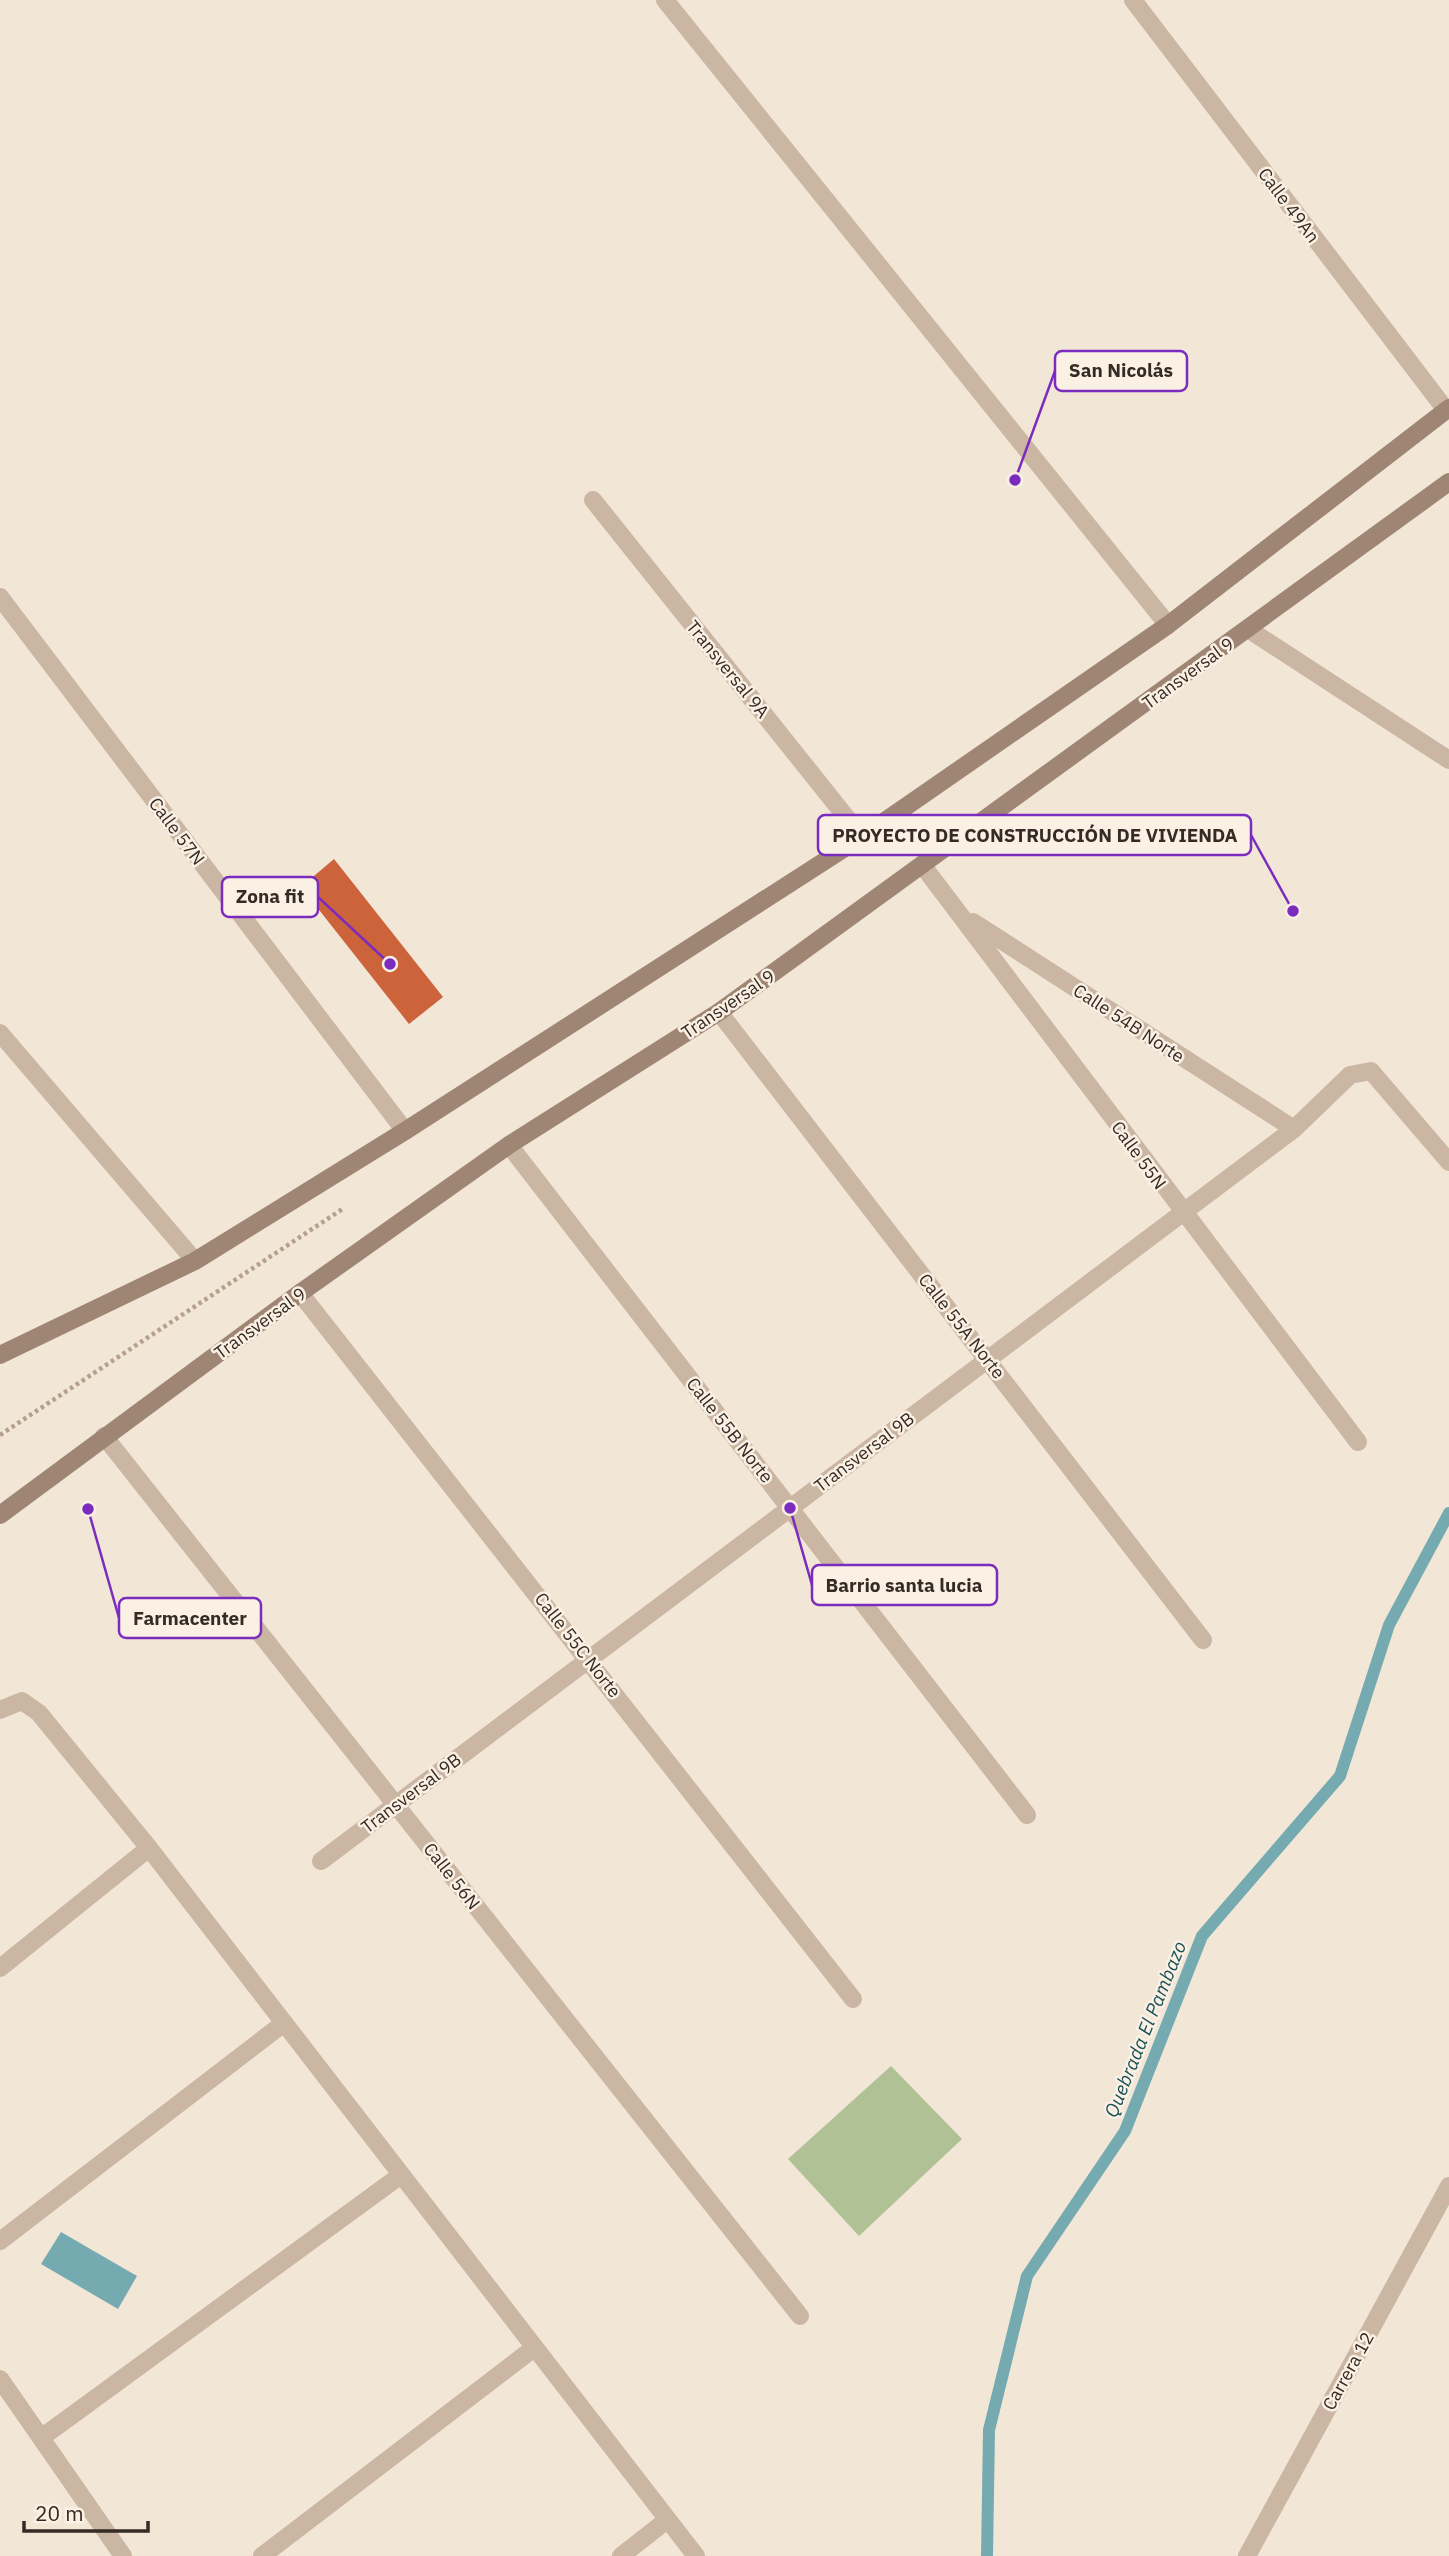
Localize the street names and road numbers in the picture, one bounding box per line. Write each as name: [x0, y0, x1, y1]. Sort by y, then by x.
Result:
street label: Calle 49An: [1253, 163, 1325, 247]
street label: Transversal 9A: [681, 615, 775, 723]
street label: Transversal 9: [1138, 632, 1238, 714]
street label: Calle 57N: [144, 793, 210, 869]
street label: Transversal 9: [677, 964, 779, 1044]
street label: Calle 54B Norte: [1069, 979, 1189, 1068]
street label: Calle 55N: [1106, 1116, 1172, 1194]
street label: Calle 55A Norte: [914, 1269, 1010, 1383]
street label: Transversal 9: [210, 1282, 310, 1364]
street label: Calle 55B Norte: [682, 1373, 778, 1488]
street label: Transversal 9B: [809, 1407, 919, 1497]
street label: Calle 55C Norte: [530, 1588, 626, 1702]
street label: Transversal 9B: [356, 1748, 466, 1838]
street label: Calle 56N: [419, 1838, 485, 1914]
street label: Carrera 12: [1317, 2328, 1379, 2414]

